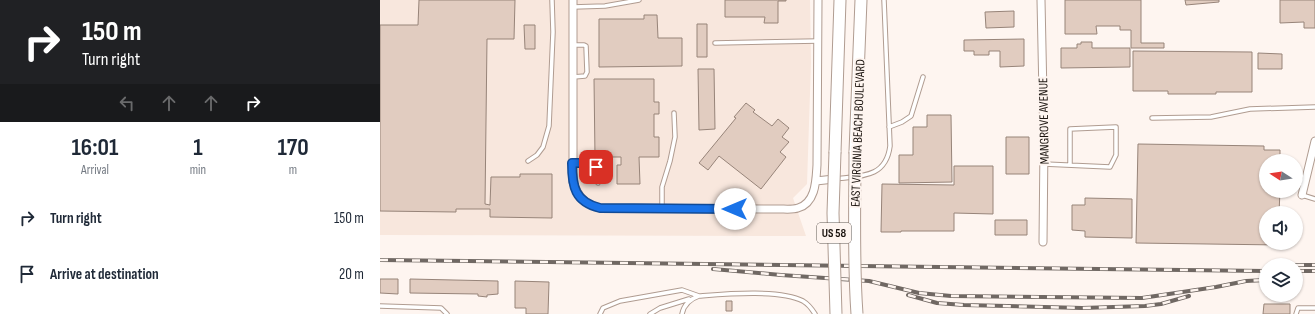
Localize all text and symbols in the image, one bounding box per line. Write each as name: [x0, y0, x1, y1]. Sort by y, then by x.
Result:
text: 150 m: [82, 15, 142, 48]
icon: right: [16, 16, 68, 68]
text: Turn right: [82, 49, 140, 70]
street label: EAST VIRGINIA BEACH BOULEVARD: [847, 59, 869, 207]
street label: MANGROVE AVENUE: [1035, 77, 1053, 164]
icon: left: [116, 92, 138, 114]
icon: ahead: [158, 92, 180, 114]
icon: ahead: [200, 92, 222, 114]
icon: right: [242, 92, 264, 114]
text: 16:01: [71, 133, 118, 162]
text: 1: [193, 133, 203, 162]
text: 170: [278, 133, 309, 162]
pin: [579, 150, 613, 184]
north arrow: [1259, 154, 1303, 198]
map controls: [1259, 154, 1303, 302]
icon: arrive: [585, 156, 607, 178]
text: Arrival: [81, 162, 109, 178]
text: min: [190, 162, 206, 178]
text: m: [289, 162, 297, 178]
position arrow: [714, 188, 756, 230]
button: sound: [1259, 206, 1303, 250]
icon: right: [16, 207, 38, 229]
text: Turn right: [50, 209, 102, 228]
text: 150 m: [334, 209, 364, 228]
road number: US 58: [817, 223, 851, 243]
button: layers: [1259, 258, 1303, 302]
icon: arrive: [16, 263, 38, 285]
text: Arrive at destination: [50, 265, 159, 284]
text: 20 m: [339, 265, 364, 284]

